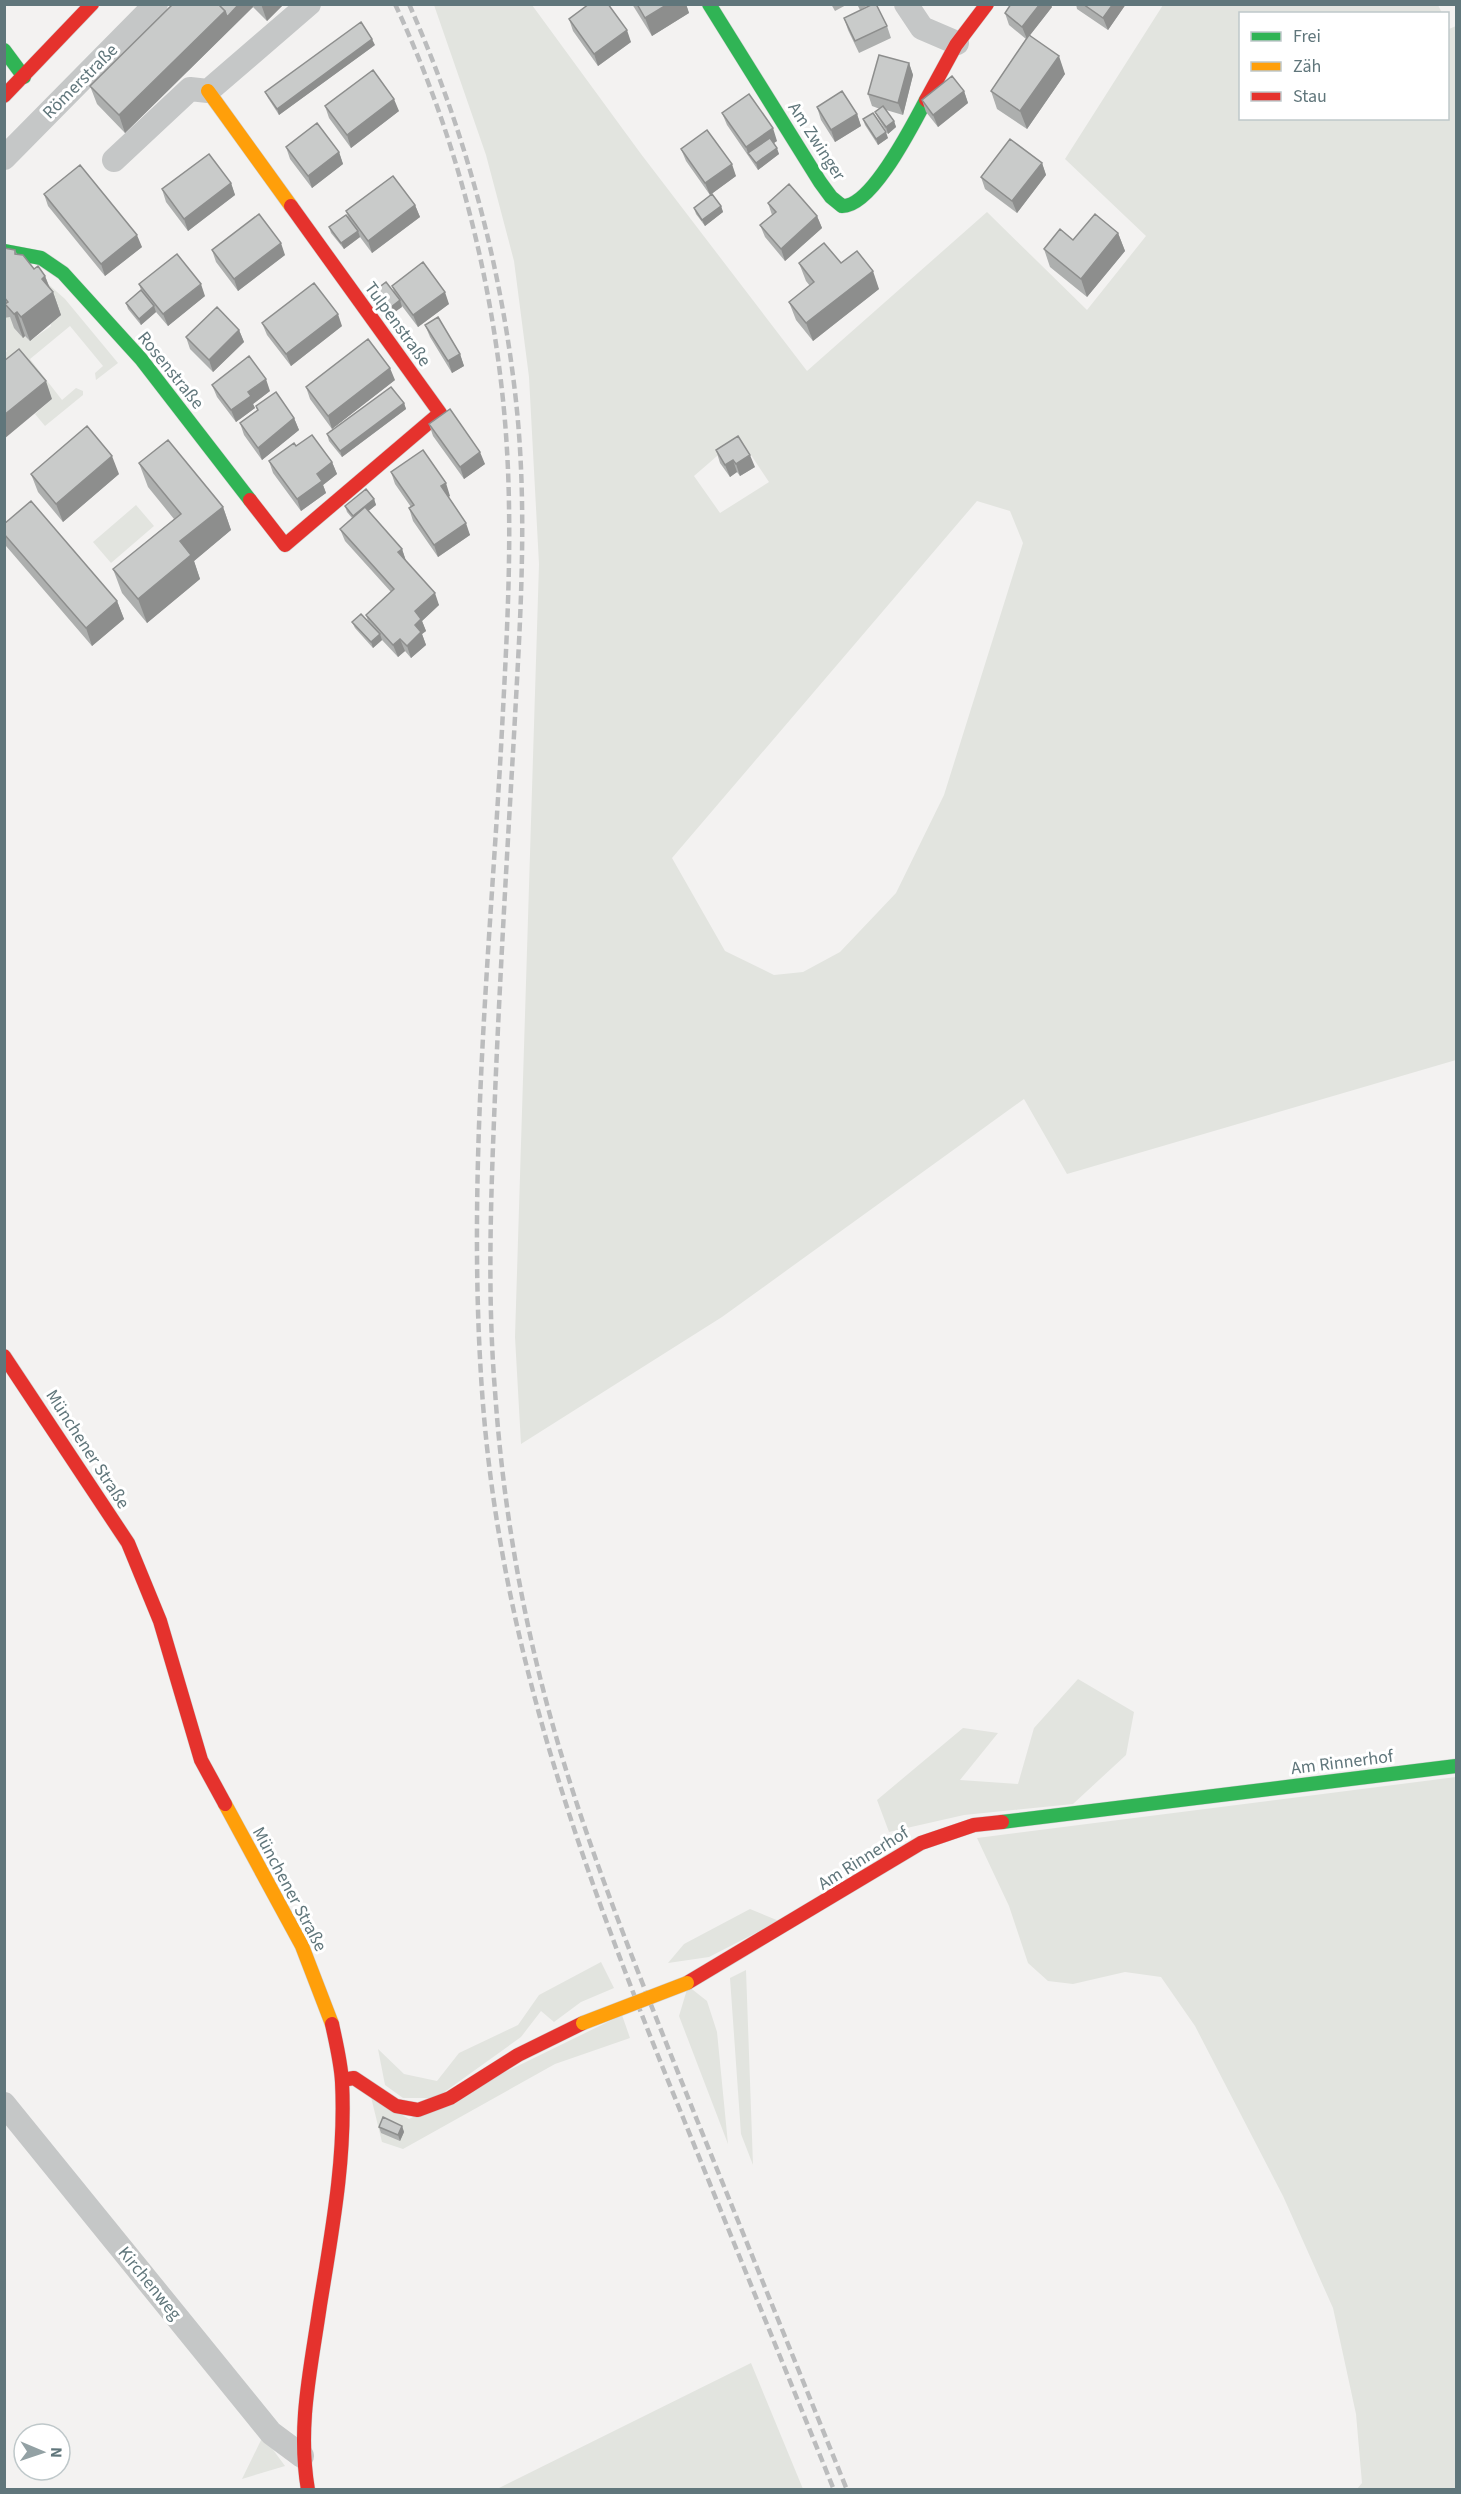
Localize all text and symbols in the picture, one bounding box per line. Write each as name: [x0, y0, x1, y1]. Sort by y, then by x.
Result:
legend: [1239, 12, 1449, 120]
text: Frei: [1293, 24, 1321, 49]
street label: Römerstraße: [37, 38, 124, 125]
text: Zäh: [1293, 54, 1321, 79]
text: Stau: [1293, 84, 1327, 109]
street label: Am Zwinger: [782, 97, 852, 186]
street label: Tulpenstraße: [358, 277, 437, 372]
street label: Rosenstraße: [131, 326, 210, 415]
street label: Münchener Straße: [40, 1385, 136, 1514]
street label: Am Rinnerhof: [1290, 1744, 1395, 1781]
street label: Am Rinnerhof: [813, 1820, 914, 1896]
street label: Münchener Straße: [246, 1823, 333, 1956]
street label: Kirchenweg: [112, 2241, 187, 2326]
north arrow: [12, 2422, 72, 2482]
text: N: [45, 2447, 67, 2458]

